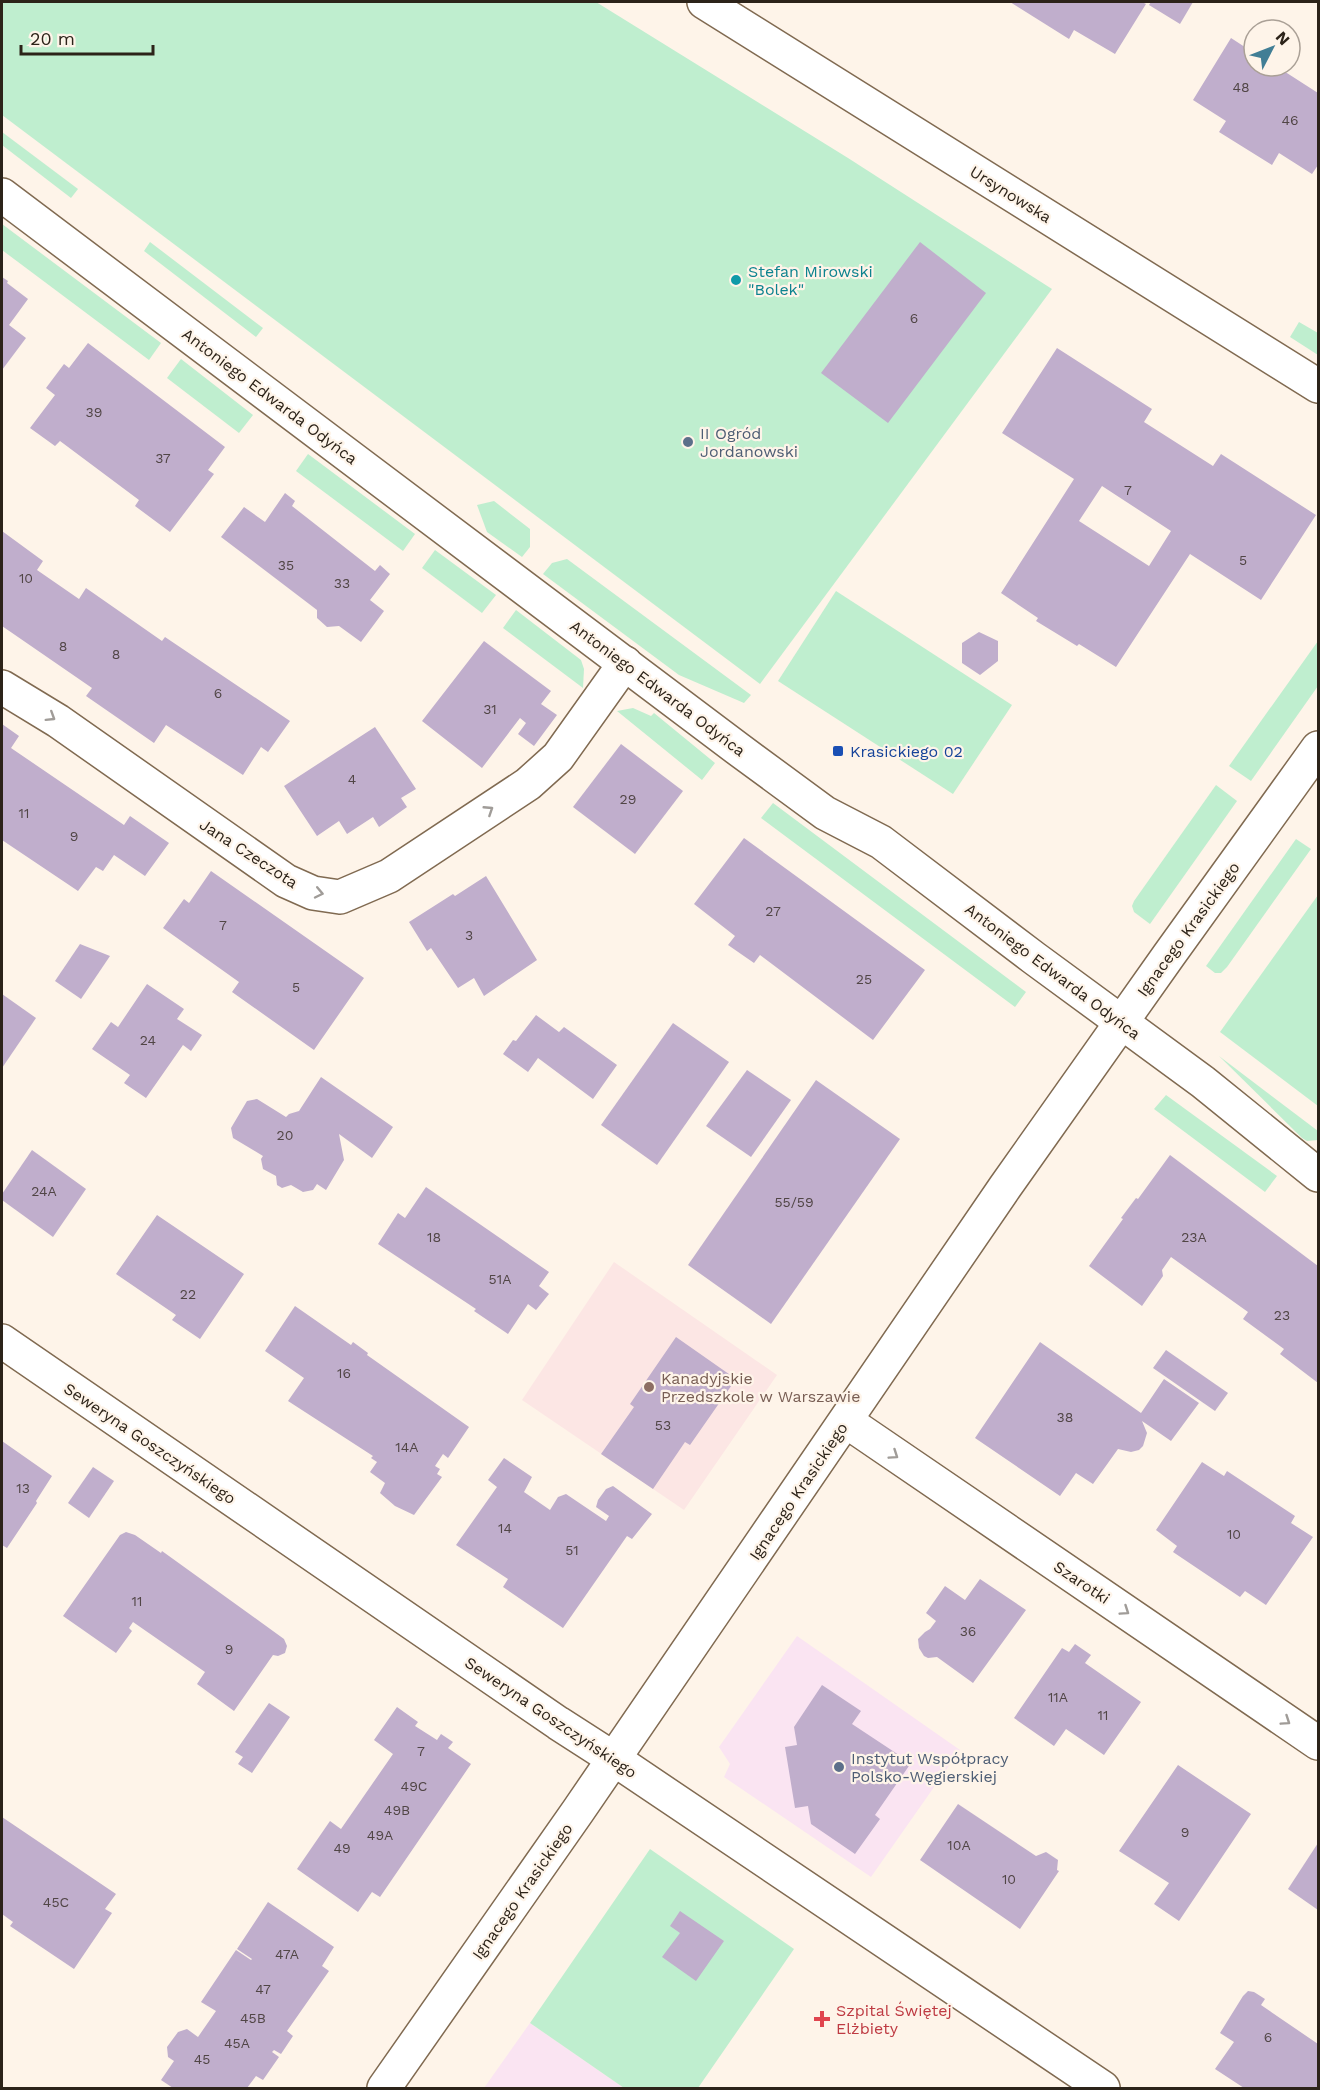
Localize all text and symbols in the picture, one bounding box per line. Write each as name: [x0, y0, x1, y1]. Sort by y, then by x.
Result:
scale bar: [21, 18, 153, 56]
north arrow: [1242, 18, 1302, 78]
text: 20 m: [30, 28, 75, 49]
text: N: [1272, 28, 1294, 49]
house number: 48: [1232, 79, 1250, 95]
house number: 46: [1281, 112, 1299, 128]
street label: Ursynowska: [966, 162, 1055, 227]
place label: Stefan Mirowski "Bolek": [748, 262, 873, 299]
marker: Stefan Mirowski "Bolek": [729, 273, 743, 287]
house number: 6: [910, 310, 918, 326]
street label: Antoniego Edwarda Odyńca: [178, 324, 361, 469]
house number: 39: [86, 404, 102, 420]
place label: II Ogród Jordanowski: [700, 424, 798, 461]
marker: II Ogród Jordanowski: [681, 435, 695, 449]
house number: 37: [155, 450, 171, 466]
house number: 7: [1124, 482, 1132, 498]
house number: 5: [1239, 552, 1247, 568]
house number: 35: [278, 557, 294, 573]
house number: 10: [19, 570, 33, 586]
house number: 33: [334, 575, 350, 591]
street label: Antoniego Edwarda Odyńca: [566, 616, 749, 761]
house number: 8: [59, 638, 67, 654]
house number: 8: [112, 646, 120, 662]
house number: 6: [214, 685, 222, 701]
house number: 31: [483, 701, 497, 717]
one-way arrow: [45, 710, 56, 721]
place label: Krasickiego 02: [850, 742, 963, 761]
marker: Krasickiego 02: [831, 744, 845, 758]
house number: 4: [348, 771, 356, 787]
house number: 29: [620, 791, 636, 807]
house number: 11: [19, 805, 29, 821]
one-way arrow: [483, 806, 494, 817]
street label: Jana Czeczota: [196, 815, 301, 892]
house number: 9: [70, 828, 78, 844]
street label: Ignacego Krasickiego: [1133, 858, 1244, 1000]
one-way arrow: [314, 886, 324, 899]
street label: Antoniego Edwarda Odyńca: [961, 899, 1144, 1044]
house number: 27: [765, 903, 781, 919]
house number: 7: [219, 917, 227, 933]
house number: 3: [465, 927, 473, 943]
house number: 25: [856, 971, 872, 987]
house number: 5: [292, 979, 300, 995]
house number: 24: [140, 1032, 156, 1048]
house number: 20: [277, 1127, 293, 1143]
house number: 24A: [31, 1183, 57, 1199]
house number: 55/59: [774, 1194, 814, 1210]
house number: 18: [427, 1229, 441, 1245]
house number: 23A: [1181, 1229, 1207, 1245]
house number: 51A: [489, 1271, 511, 1287]
house number: 22: [180, 1286, 196, 1302]
house number: 23: [1274, 1307, 1290, 1323]
house number: 16: [337, 1365, 351, 1381]
place label: Kanadyjskie Przedszkole w Warszawie: [661, 1369, 860, 1406]
street label: Seweryna Goszczyńskiego: [60, 1379, 239, 1508]
marker: Kanadyjskie Przedszkole w Warszawie: [642, 1380, 656, 1394]
house number: 38: [1057, 1409, 1073, 1425]
house number: 53: [655, 1417, 671, 1433]
street label: Ignacego Krasickiego: [745, 1419, 852, 1564]
house number: 14A: [395, 1439, 419, 1455]
one-way arrow: [888, 1447, 898, 1459]
house number: 13: [16, 1480, 30, 1496]
house number: 14: [498, 1520, 512, 1536]
house number: 10: [1227, 1526, 1241, 1542]
house number: 51: [565, 1542, 579, 1558]
street label: Szarotki: [1050, 1557, 1113, 1608]
house number: 11: [132, 1593, 142, 1609]
one-way arrow: [1118, 1604, 1129, 1615]
house number: 36: [960, 1623, 976, 1639]
house number: 9: [225, 1641, 233, 1657]
street label: Seweryna Goszczyńskiego: [461, 1653, 640, 1782]
house number: 11A: [1048, 1689, 1068, 1705]
house number: 11: [1098, 1707, 1108, 1723]
one-way arrow: [1279, 1714, 1290, 1725]
house number: 7: [417, 1743, 425, 1759]
place label: Instytut Współpracy Polsko-Węgierskiej: [851, 1749, 1009, 1786]
marker: Instytut Współpracy Polsko-Węgierskiej: [832, 1760, 846, 1774]
house number: 49C: [401, 1778, 427, 1794]
house number: 49B: [384, 1802, 410, 1818]
street label: Ignacego Krasickiego: [468, 1819, 577, 1963]
house number: 9: [1181, 1824, 1189, 1840]
house number: 49A: [367, 1827, 393, 1843]
house number: 10A: [947, 1837, 971, 1853]
house number: 49: [333, 1840, 351, 1856]
house number: 10: [1002, 1871, 1016, 1887]
house number: 45C: [43, 1894, 69, 1910]
house number: 47A: [275, 1946, 299, 1962]
house number: 47: [255, 1981, 271, 1997]
place label: Szpital Świętej Elżbiety: [836, 2001, 952, 2038]
house number: 45B: [240, 2010, 266, 2026]
marker: Szpital Świętej Elżbiety: [813, 2010, 831, 2028]
house number: 6: [1264, 2029, 1272, 2045]
house number: 45A: [224, 2035, 250, 2051]
house number: 45: [194, 2051, 210, 2067]

